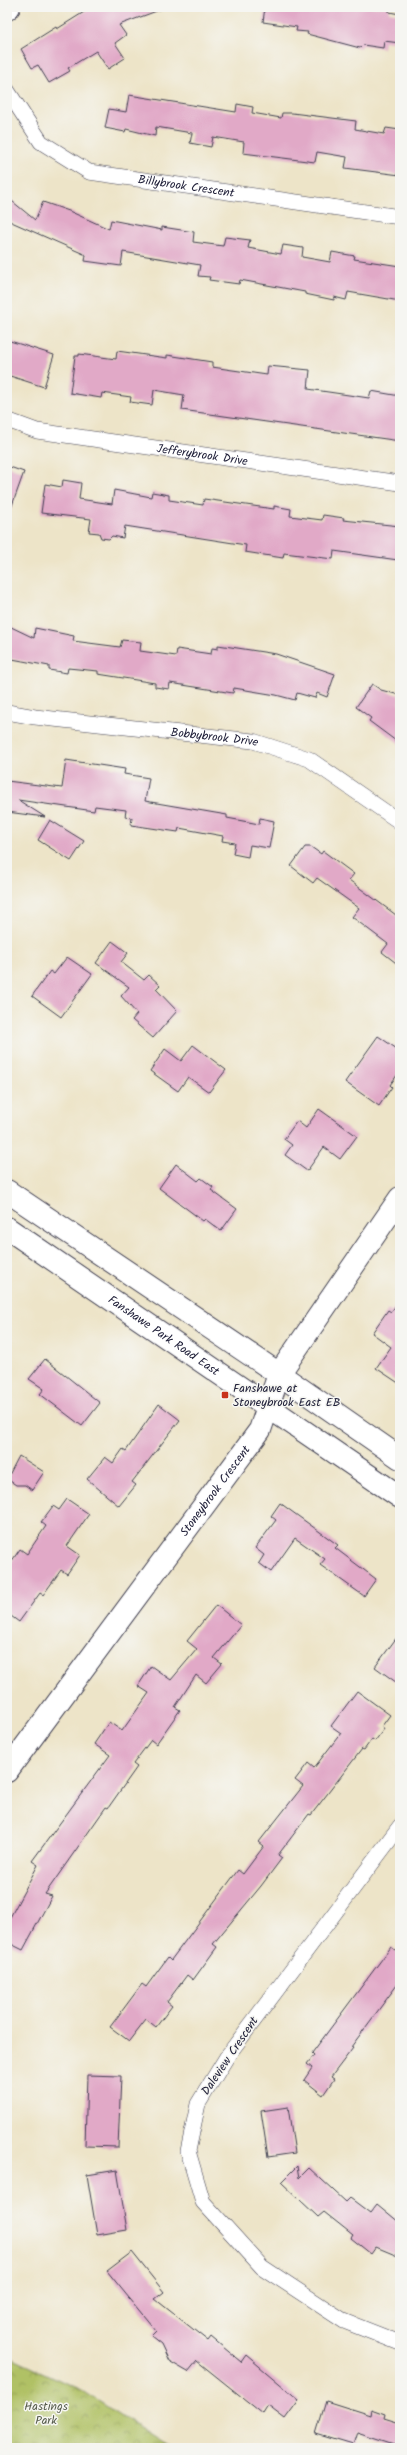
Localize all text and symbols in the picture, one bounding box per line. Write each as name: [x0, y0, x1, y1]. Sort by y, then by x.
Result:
street label: Billybrook Crescent: [137, 170, 236, 202]
street label: Jefferybrook Drive: [156, 439, 250, 471]
street label: Bobbybrook Drive: [170, 722, 261, 752]
street label: Fanshawe Park Road East: [104, 1290, 224, 1381]
place label: Fanshawe at Stoneybrook East EB: [233, 1379, 340, 1412]
marker: Fanshawe at Stoneybrook East EB: [220, 1390, 230, 1400]
street label: Stoneybrook Crescent: [175, 1441, 255, 1540]
street label: Daleview Crescent: [197, 2013, 264, 2099]
park label: Hastings Park: [24, 2397, 68, 2430]

